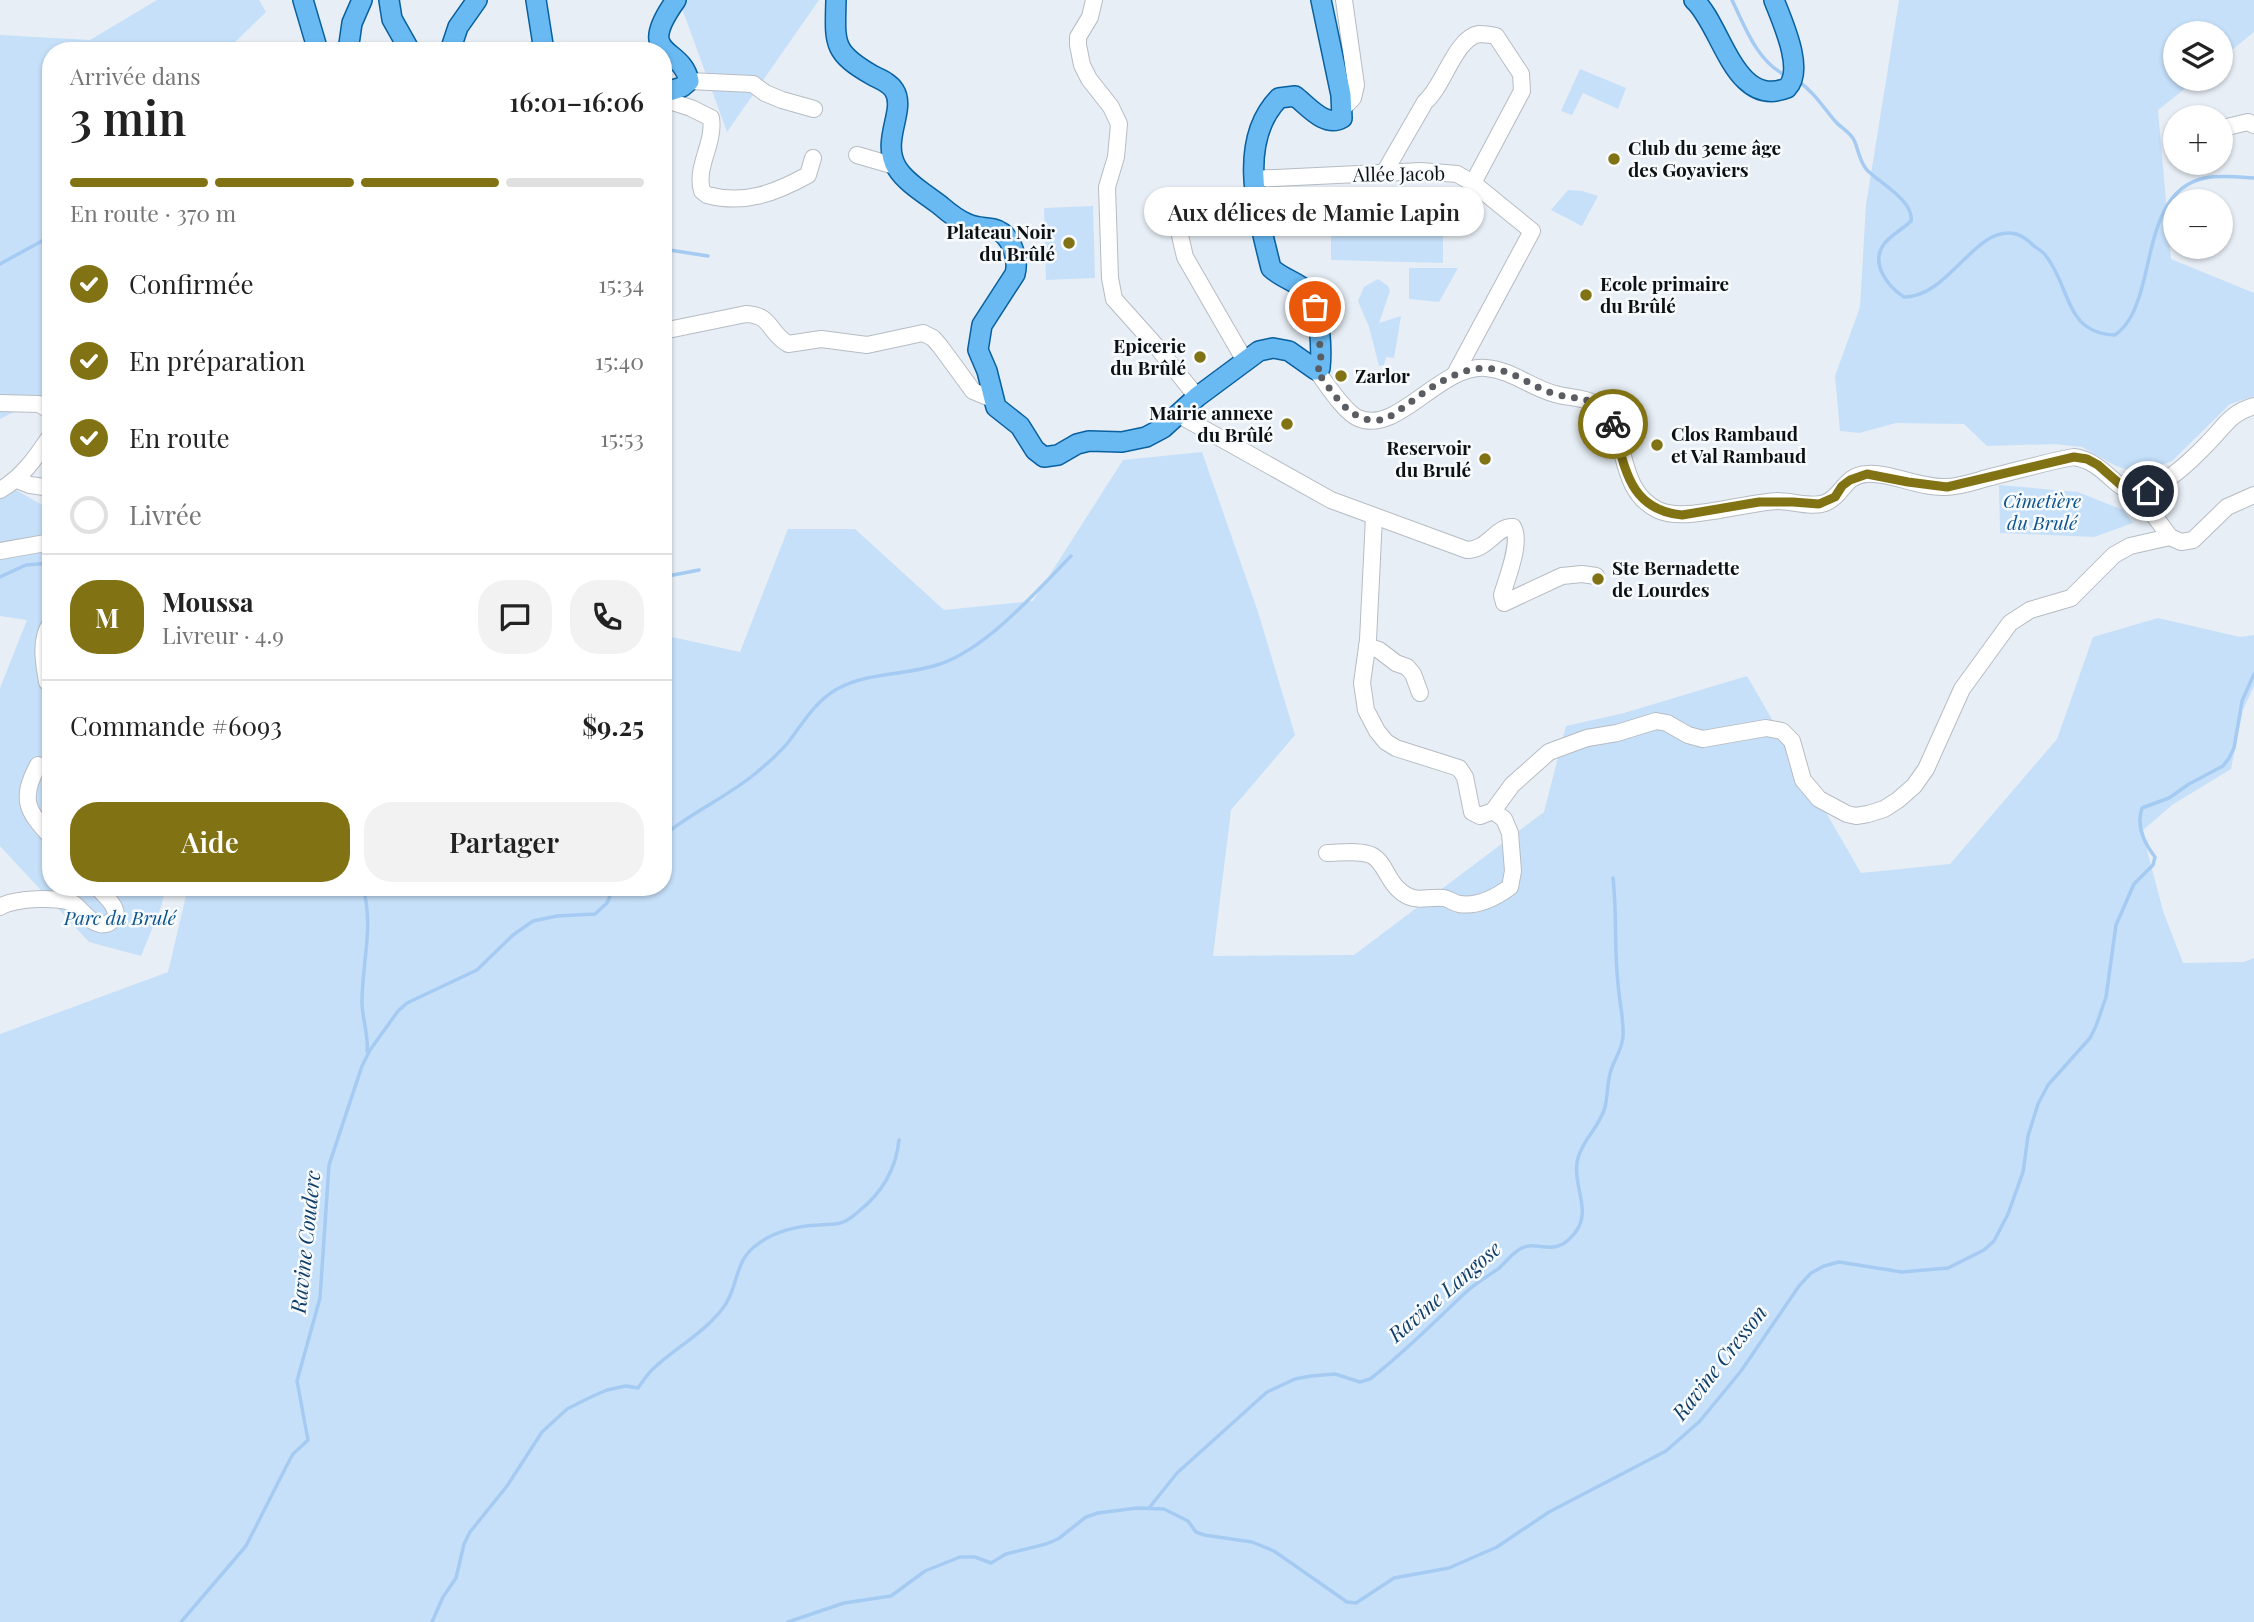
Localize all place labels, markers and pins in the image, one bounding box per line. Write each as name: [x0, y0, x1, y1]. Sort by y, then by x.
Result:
place label: Club du 3eme âge des Goyaviers: [1628, 134, 1781, 182]
marker: Club du 3eme âge des Goyaviers: [1606, 151, 1622, 167]
callout: Aux délices de Mamie Lapin: [1145, 188, 1485, 237]
place label: Plateau Noir du Brûlé: [946, 218, 1055, 266]
marker: Plateau Noir du Brûlé: [1061, 235, 1077, 251]
place label: Ecole primaire du Brûlé: [1600, 270, 1729, 318]
pin: [1285, 277, 1345, 337]
marker: Ecole primaire du Brûlé: [1578, 287, 1594, 303]
place label: Epicerie du Brûlé: [1110, 332, 1186, 380]
marker: Epicerie du Brûlé: [1192, 349, 1208, 365]
place label: Zarlor: [1355, 362, 1410, 388]
marker: Zarlor: [1333, 368, 1349, 384]
place label: Mairie annexe du Brûlé: [1149, 399, 1273, 447]
marker: Mairie annexe du Brûlé: [1279, 416, 1295, 432]
place label: Clos Rambaud et Val Rambaud: [1671, 420, 1807, 468]
place label: Reservoir du Brulé: [1386, 434, 1471, 482]
marker: Clos Rambaud et Val Rambaud: [1649, 437, 1665, 453]
marker: Reservoir du Brulé: [1477, 451, 1493, 467]
pin: [2118, 461, 2178, 521]
place label: Ste Bernadette de Lourdes: [1612, 554, 1740, 602]
marker: Ste Bernadette de Lourdes: [1590, 571, 1606, 587]

